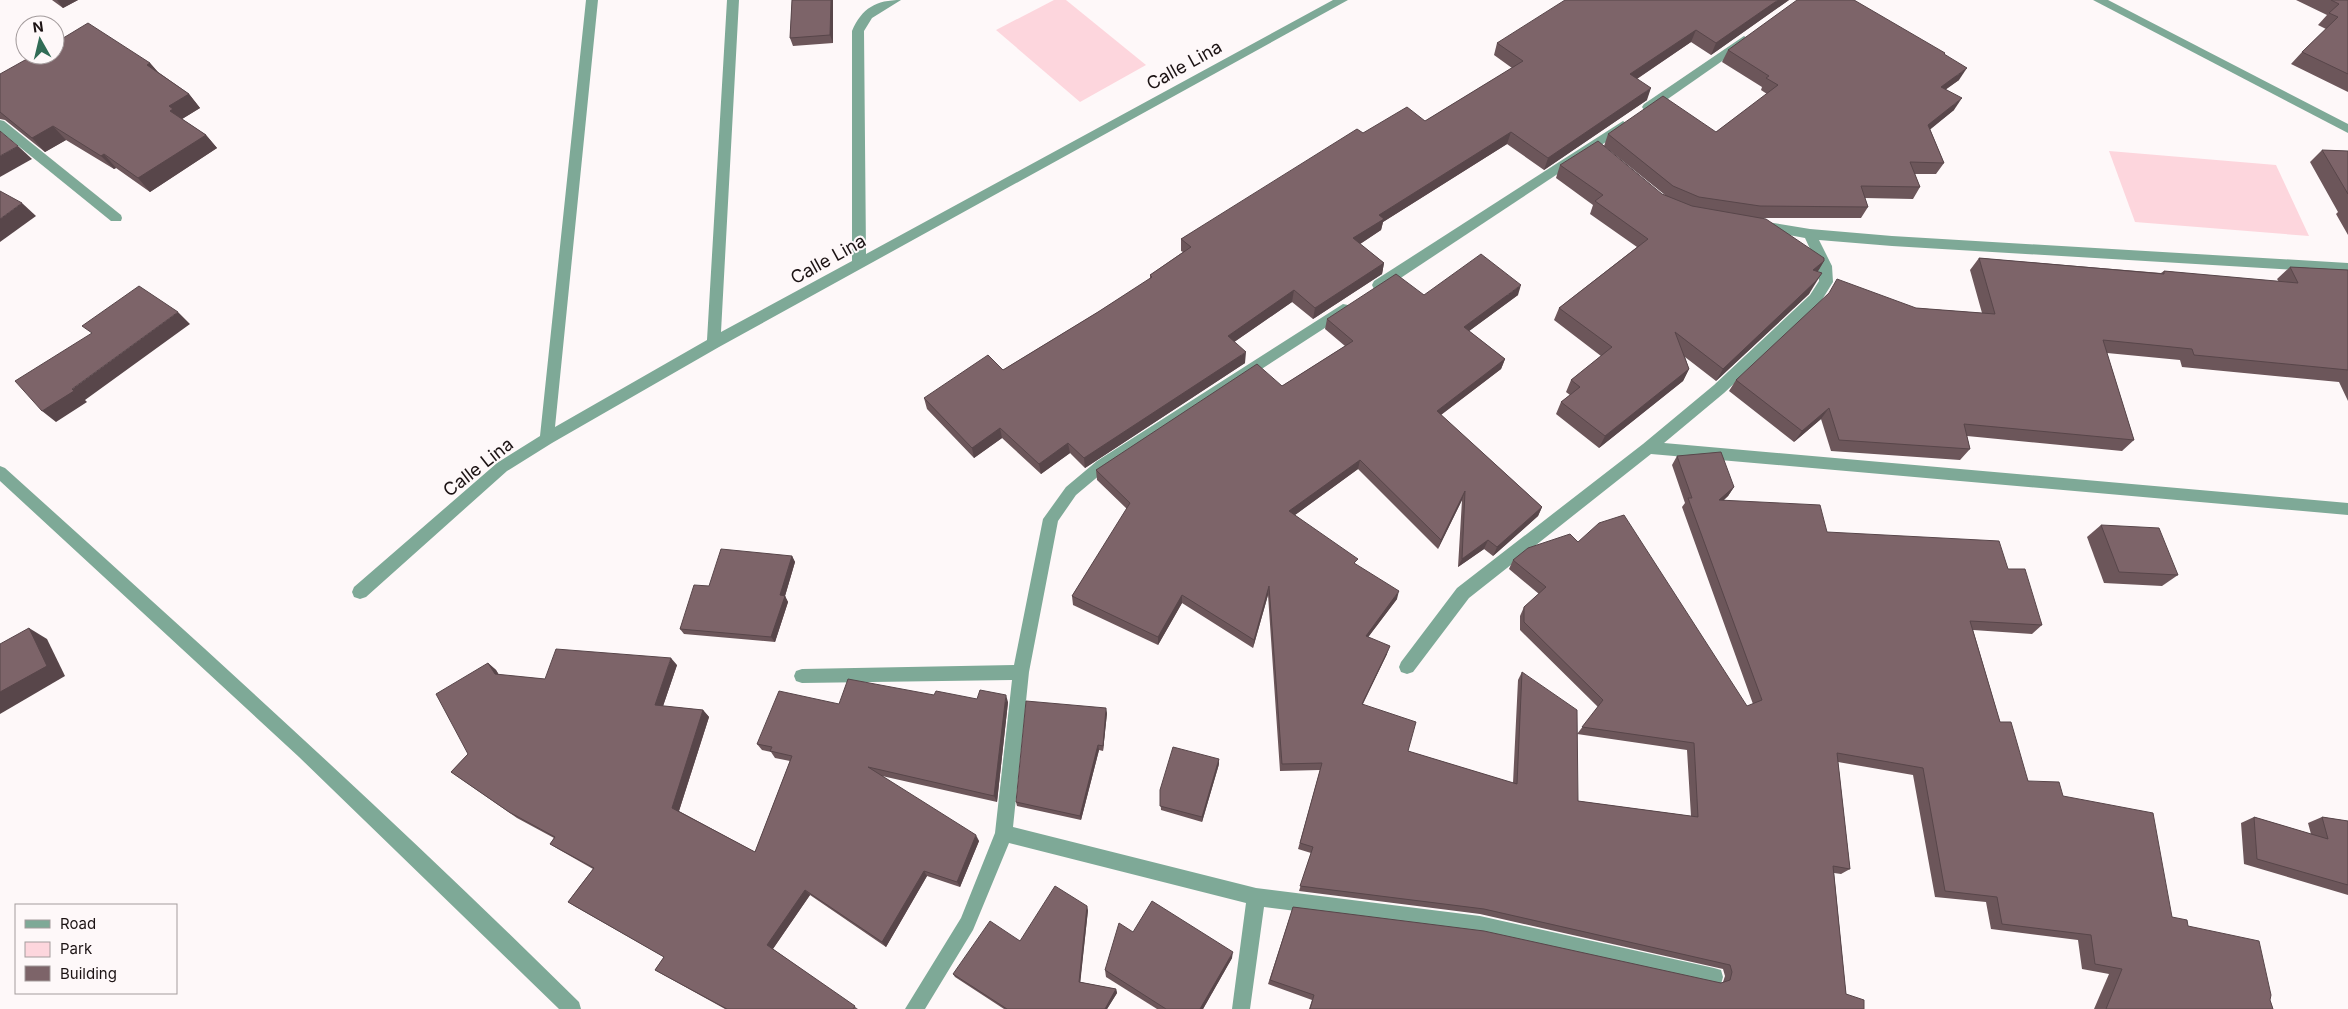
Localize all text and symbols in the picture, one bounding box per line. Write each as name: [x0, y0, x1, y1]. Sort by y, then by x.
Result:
north arrow: [15, 15, 65, 65]
text: N: [32, 17, 45, 36]
street label: Calle Lina: [1143, 36, 1225, 94]
street label: Calle Lina: [787, 230, 869, 288]
street label: Calle Lina: [439, 433, 517, 501]
legend: [15, 904, 178, 994]
text: Road: [60, 914, 96, 933]
text: Park: [60, 939, 93, 958]
text: Building: [60, 964, 117, 983]

